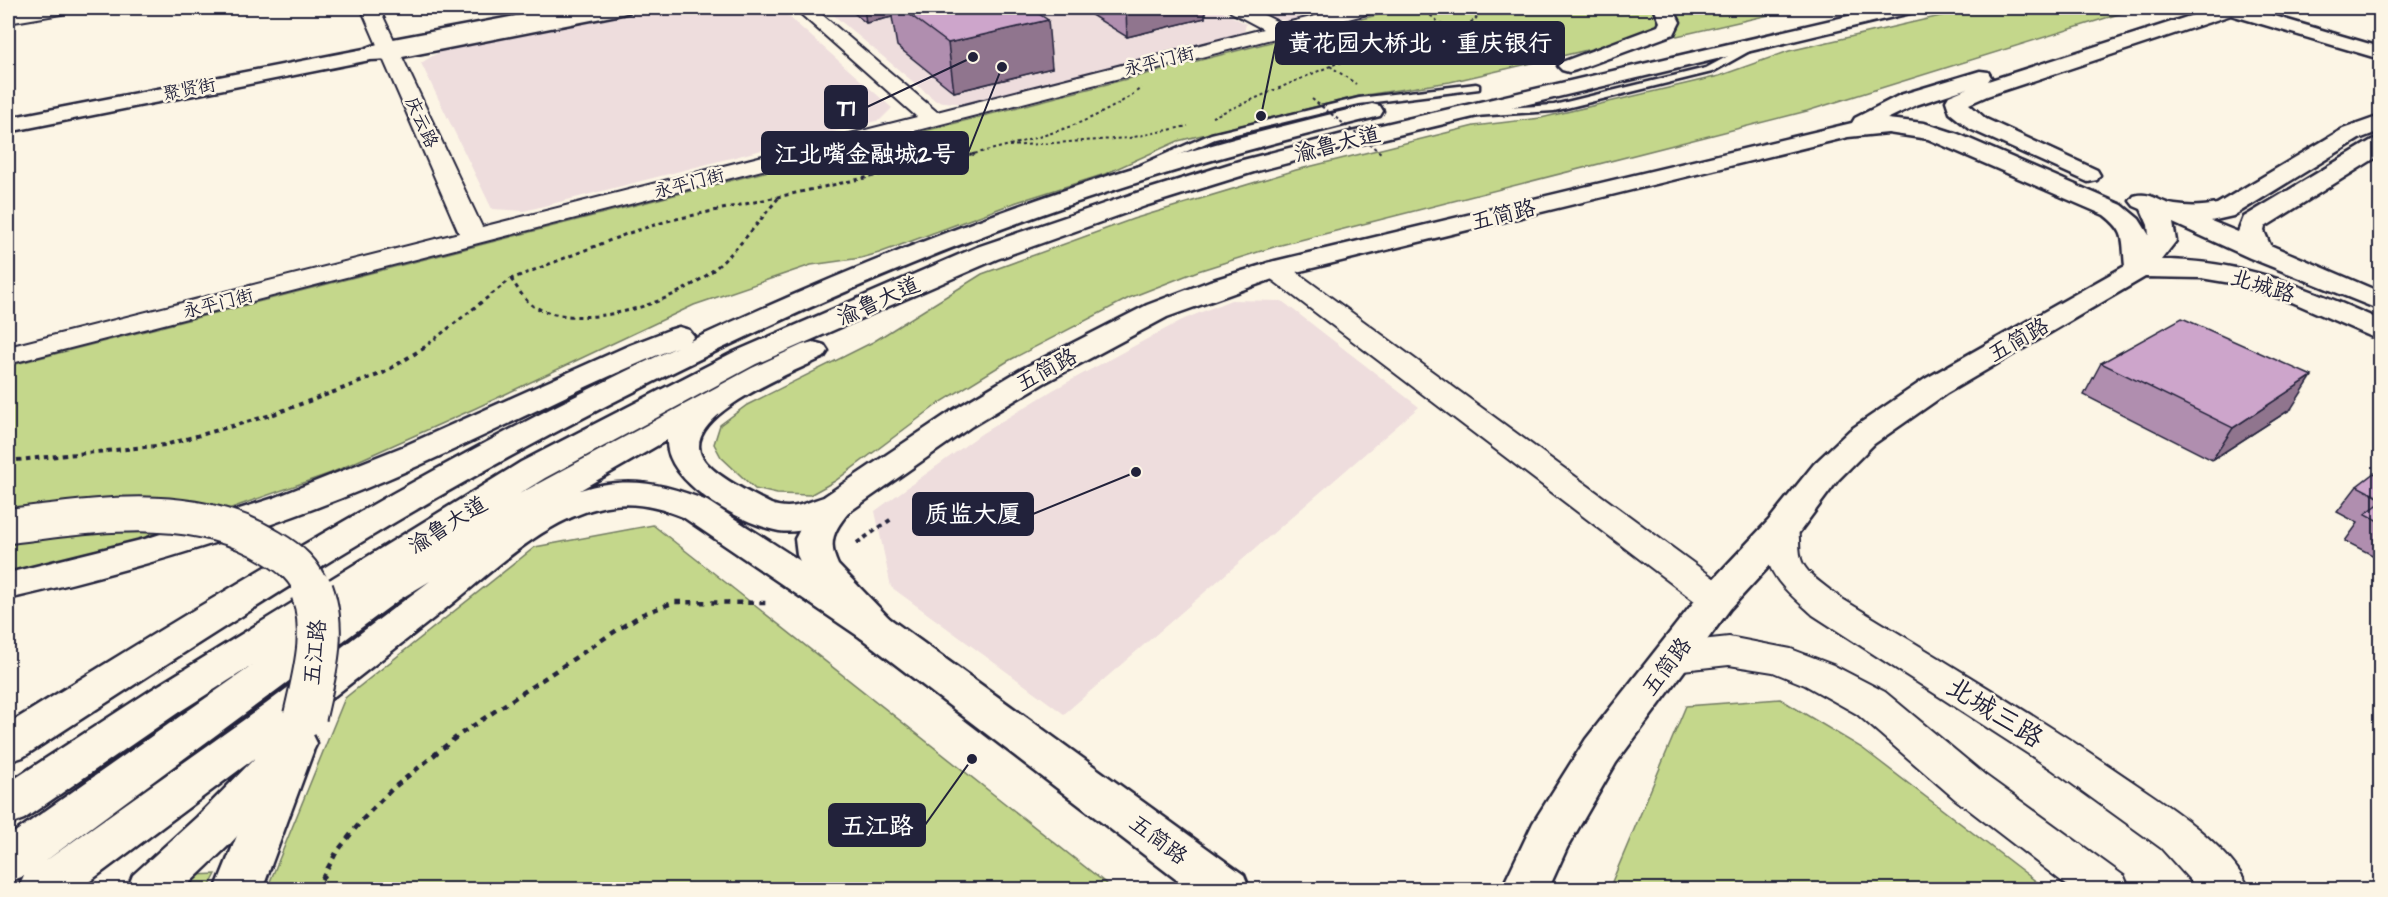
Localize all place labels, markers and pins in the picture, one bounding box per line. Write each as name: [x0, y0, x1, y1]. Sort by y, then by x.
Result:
callout: 黄花园大桥北‧重庆银行: [1276, 22, 1564, 64]
callout: T1: [825, 86, 867, 128]
callout: 江北嘴金融城2号: [762, 132, 968, 174]
callout: 质监大厦: [913, 493, 1033, 535]
callout: 五江路: [829, 804, 925, 846]

